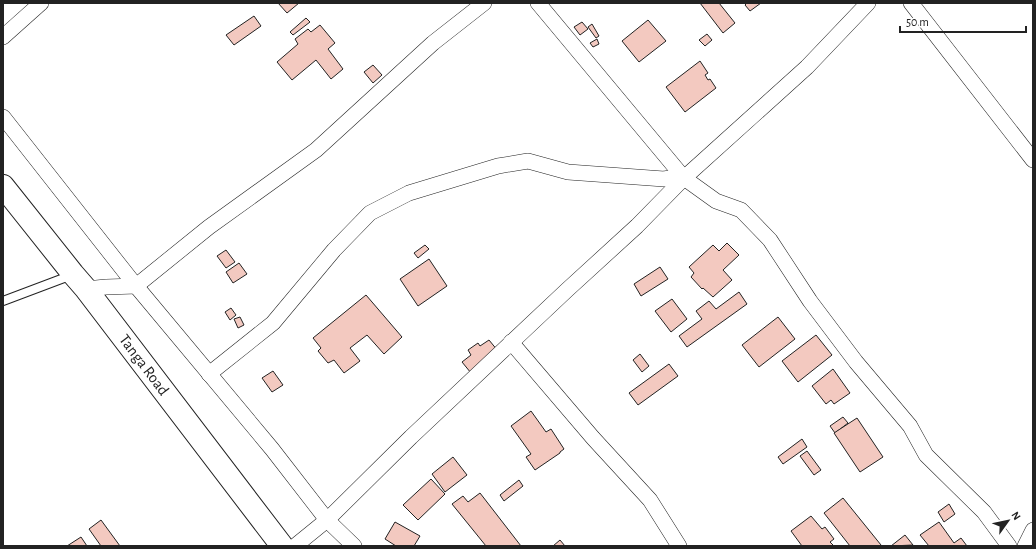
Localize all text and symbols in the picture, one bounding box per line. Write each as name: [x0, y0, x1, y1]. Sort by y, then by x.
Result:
scale bar: [900, 8, 1026, 34]
text: 50 m: [906, 16, 929, 28]
street label: Tanga Road: [116, 332, 172, 398]
north arrow: [988, 501, 1028, 541]
text: N: [1009, 510, 1023, 522]

